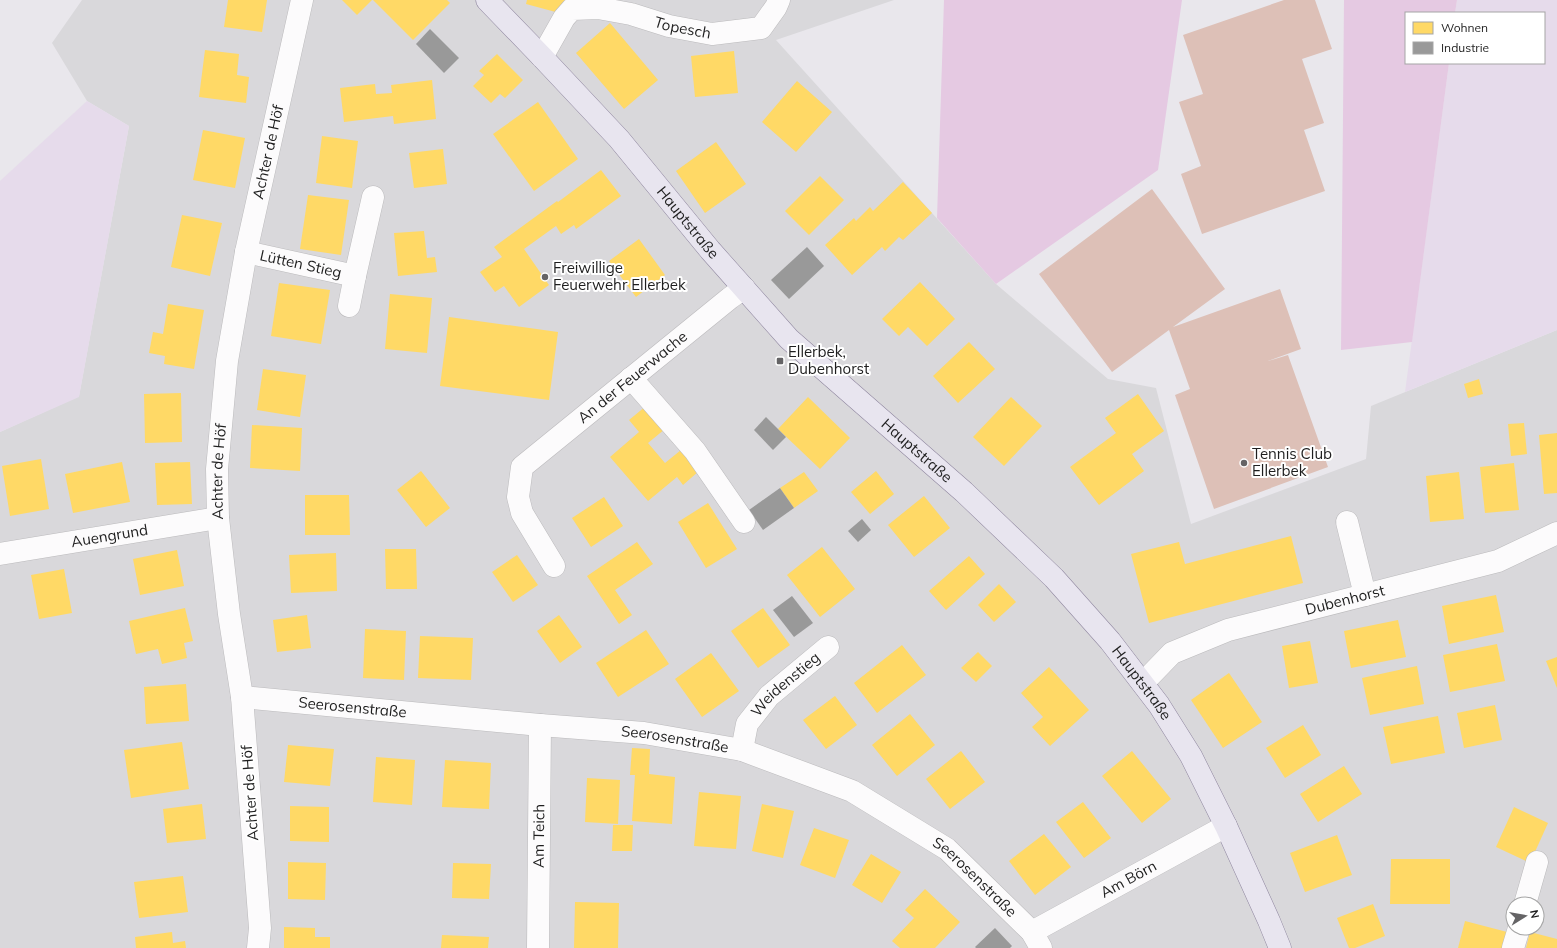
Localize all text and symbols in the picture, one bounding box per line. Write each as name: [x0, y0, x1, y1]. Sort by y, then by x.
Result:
street label: Topesch: [652, 12, 713, 43]
legend: [1405, 12, 1545, 64]
text: Wohnen: [1441, 20, 1488, 35]
text: Industrie: [1441, 40, 1489, 55]
street label: Achter de Höf: [248, 102, 288, 201]
street label: Hauptstraße: [653, 182, 723, 263]
street label: Lütten Stieg: [258, 245, 343, 282]
place label: Freiwillige Feuerwehr Ellerbek: [553, 258, 686, 294]
marker: Freiwillige Feuerwehr Ellerbek: [540, 272, 550, 282]
street label: An der Feuerwache: [574, 327, 691, 427]
place label: Ellerbek, Dubenhorst: [788, 342, 869, 378]
marker: Ellerbek, Dubenhorst: [775, 356, 785, 366]
street label: Hauptstraße: [878, 414, 957, 487]
street label: Achter de Höf: [207, 422, 230, 520]
place label: Tennis Club Ellerbek: [1252, 444, 1332, 480]
marker: Tennis Club Ellerbek: [1239, 458, 1249, 468]
street label: Auengrund: [70, 520, 149, 551]
street label: Dubenhorst: [1303, 580, 1387, 619]
street label: Hauptstraße: [1108, 642, 1176, 723]
street label: Weidenstieg: [747, 648, 824, 720]
street label: Seerosenstraße: [298, 692, 408, 721]
street label: Seerosenstraße: [620, 721, 730, 757]
street label: Achter de Höf: [237, 744, 262, 842]
street label: Am Teich: [529, 804, 548, 868]
street label: Seerosenstraße: [929, 833, 1021, 921]
street label: Am Börn: [1097, 856, 1160, 902]
north arrow: [1505, 896, 1545, 936]
text: N: [1527, 909, 1542, 920]

